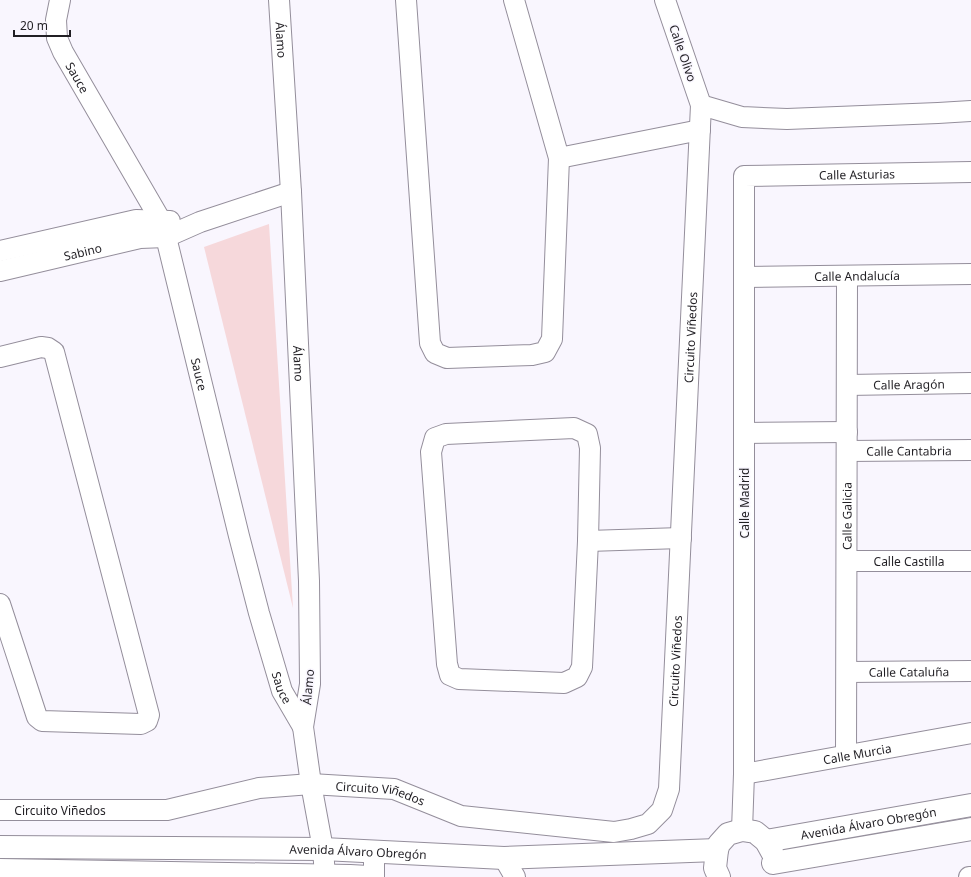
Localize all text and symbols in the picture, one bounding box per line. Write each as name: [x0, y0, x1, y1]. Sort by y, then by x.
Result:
scale bar: [14, 12, 70, 38]
text: 20 m: [20, 17, 48, 34]
street label: Álamo: [272, 21, 291, 58]
street label: Calle Olivo: [665, 22, 701, 84]
street label: Sauce: [62, 59, 94, 96]
street label: Calle Asturias: [819, 165, 895, 183]
street label: Sabino: [62, 239, 103, 264]
street label: Calle Andalucía: [814, 266, 900, 285]
street label: Circuito Viñedos: [680, 291, 701, 383]
street label: Álamo: [290, 345, 308, 382]
street label: Sauce: [187, 356, 212, 393]
street label: Calle Aragón: [873, 375, 945, 393]
street label: Calle Cantabria: [866, 442, 952, 459]
street label: Calle Madrid: [736, 468, 753, 538]
street label: Calle Galicia: [838, 482, 855, 550]
street label: Calle Castilla: [874, 553, 944, 570]
street label: Circuito Viñedos: [664, 615, 686, 707]
street label: Calle Cataluña: [869, 663, 949, 680]
street label: Álamo: [298, 668, 318, 706]
street label: Sauce: [268, 669, 296, 707]
street label: Calle Murcia: [822, 739, 893, 768]
street label: Circuito Viñedos: [335, 777, 428, 809]
street label: Circuito Viñedos: [14, 802, 106, 819]
street label: Avenida Álvaro Obregón: [799, 803, 938, 843]
street label: Avenida Álvaro Obregón: [289, 840, 427, 863]

